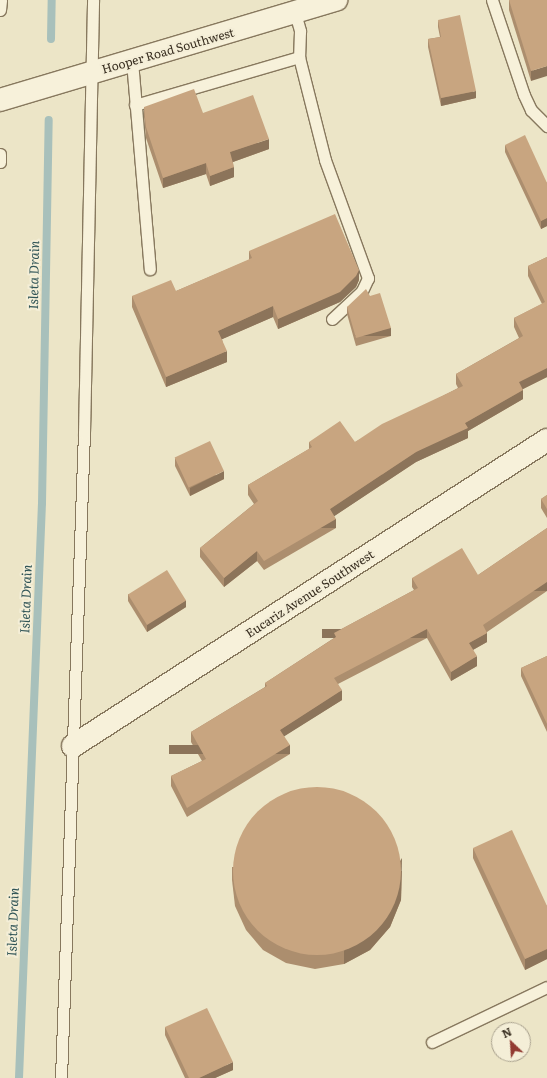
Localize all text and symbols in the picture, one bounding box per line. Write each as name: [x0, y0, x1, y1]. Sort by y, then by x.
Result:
street label: Hooper Road Southwest: [100, 25, 236, 77]
water label: Isleta Drain: [26, 241, 42, 309]
street label: Eucariz Avenue Southwest: [243, 547, 377, 641]
water label: Isleta Drain: [17, 564, 35, 634]
water label: Isleta Drain: [4, 887, 22, 957]
north arrow: [491, 1022, 531, 1062]
text: N: [499, 1023, 514, 1041]

